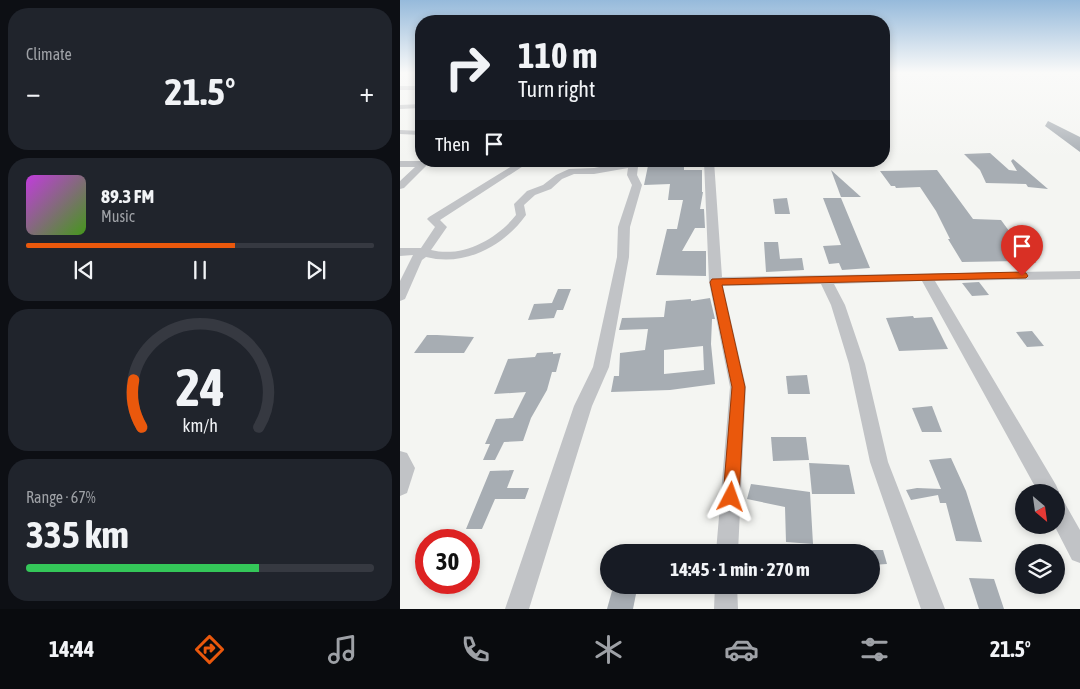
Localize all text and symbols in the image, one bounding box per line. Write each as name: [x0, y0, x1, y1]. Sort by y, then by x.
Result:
icon: right: [435, 35, 500, 100]
text: 110 m: [518, 35, 597, 75]
text: Climate: [26, 45, 72, 63]
text: 21.5°: [165, 70, 235, 113]
text: −: [26, 76, 41, 108]
text: +: [359, 76, 374, 108]
text: Turn right: [518, 76, 595, 102]
icon: arrive: [480, 130, 508, 158]
text: Then: [435, 133, 470, 155]
text: 89.3 FM: [101, 185, 154, 207]
text: Music: [101, 207, 135, 225]
pin: [1001, 225, 1043, 276]
icon: arrive: [1008, 232, 1036, 260]
icon: previous: [70, 256, 98, 284]
icon: pause: [186, 256, 214, 284]
icon: next: [302, 256, 330, 284]
text: 24: [176, 357, 224, 417]
text: km/h: [182, 415, 218, 436]
position arrow: [704, 470, 756, 522]
north arrow: [1015, 484, 1065, 534]
map controls: [1015, 484, 1065, 594]
text: Range · 67%: [26, 488, 96, 506]
text: 335 km: [26, 513, 129, 556]
speed limit sign: 30: [415, 529, 480, 594]
button: layers: [1015, 544, 1065, 594]
text: 14:45 · 1 min · 270 m: [670, 558, 810, 580]
icon: directions: [192, 632, 227, 667]
icon: music: [325, 632, 360, 667]
icon: phone: [458, 632, 493, 667]
icon: climate: [591, 632, 626, 667]
icon: car: [724, 632, 759, 667]
icon: filters: [857, 632, 892, 667]
text: 14:44: [49, 636, 94, 662]
text: 21.5°: [990, 636, 1031, 662]

